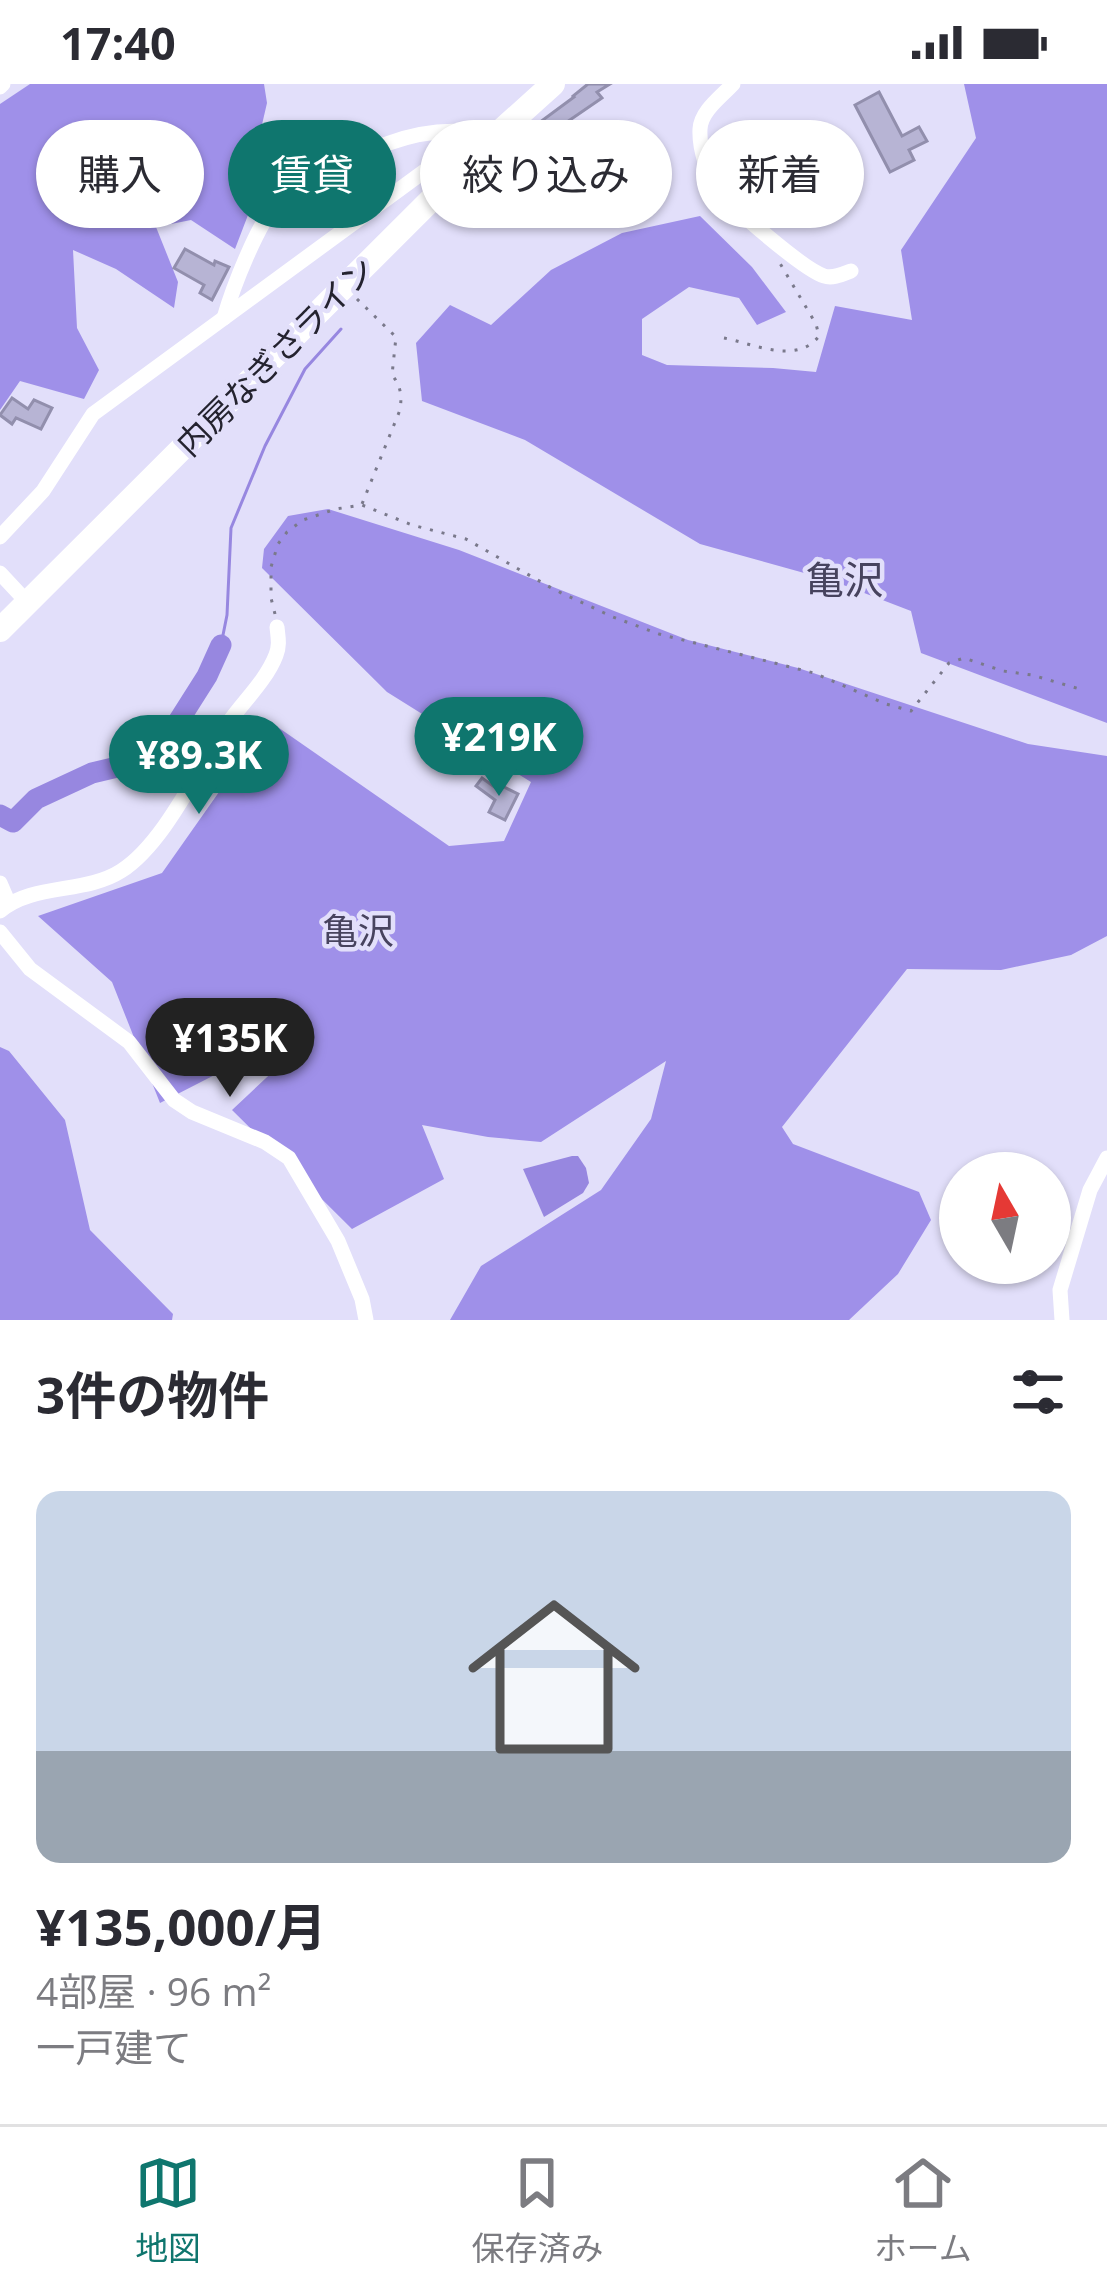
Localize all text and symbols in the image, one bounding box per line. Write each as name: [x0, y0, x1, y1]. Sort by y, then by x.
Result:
text: 17:40: [60, 12, 176, 73]
chip: 購入: [36, 120, 204, 228]
chip: 賃貸: [228, 120, 396, 228]
chip: 絞り込み: [420, 120, 672, 228]
chip: 新着: [696, 120, 864, 228]
street label: 内房なぎさライン: [166, 247, 384, 465]
district label: 亀沢: [805, 552, 883, 605]
pin: ¥219K: [415, 697, 583, 799]
text: ¥219K: [441, 709, 557, 762]
pin: ¥89.3K: [101, 715, 297, 817]
text: ¥89.3K: [136, 727, 262, 780]
district label: 亀沢: [322, 906, 394, 955]
pin: ¥135K: [146, 998, 314, 1100]
text: ¥135K: [172, 1010, 288, 1063]
north arrow: [939, 1152, 1071, 1284]
map controls: [939, 1152, 1071, 1284]
text: 3件の物件: [36, 1359, 269, 1429]
icon: filters: [1005, 1359, 1071, 1425]
icon: home: [446, 1569, 662, 1785]
text: ¥135,000/月: [36, 1891, 327, 1961]
text: 4部屋 · 96 m²: [36, 1964, 271, 2017]
text: 一戸建て: [36, 2020, 192, 2073]
tab: 地図: [135, 2150, 201, 2270]
tab: 保存済み: [471, 2150, 603, 2270]
tab: ホーム: [874, 2150, 972, 2270]

